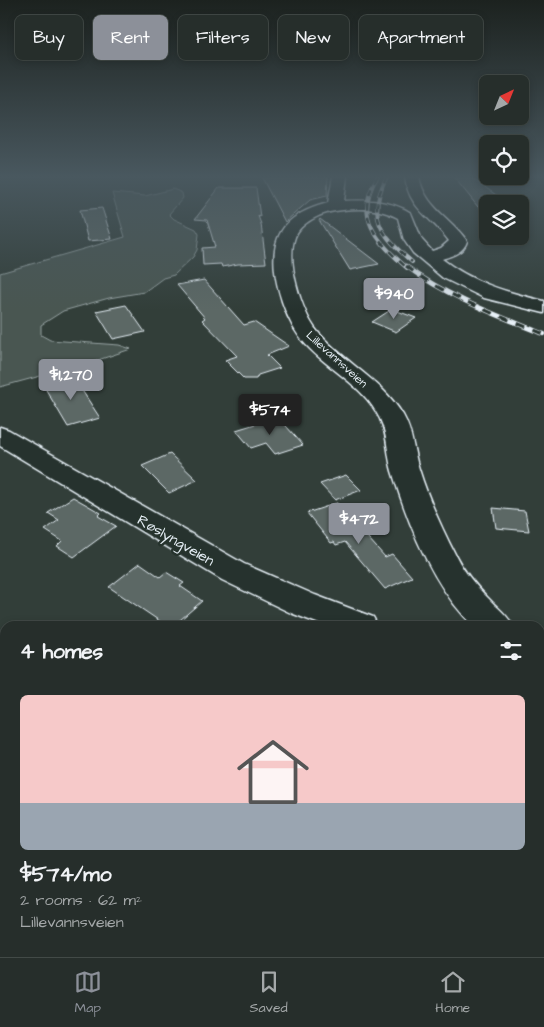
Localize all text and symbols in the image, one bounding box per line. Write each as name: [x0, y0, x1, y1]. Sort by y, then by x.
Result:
chip: Buy: [15, 15, 83, 60]
chip: Rent: [93, 15, 168, 60]
chip: Filters: [178, 15, 268, 60]
chip: New: [278, 15, 349, 60]
chip: Apartment: [359, 15, 483, 60]
north arrow: [479, 75, 529, 125]
map controls: [479, 75, 529, 245]
button: locate: [479, 135, 529, 185]
button: layers: [479, 195, 529, 245]
pin: $940: [364, 278, 424, 320]
text: $940: [375, 283, 414, 305]
street label: Lillevannsveien: [302, 327, 371, 392]
pin: $1,270: [30, 358, 112, 401]
text: $1,270: [50, 364, 92, 386]
pin: $574: [240, 394, 300, 436]
text: $574: [250, 399, 290, 421]
pin: $472: [329, 502, 389, 545]
text: $472: [340, 508, 378, 530]
street label: Røslyngveien: [133, 510, 219, 572]
text: 4 homes: [20, 637, 103, 666]
icon: filters: [497, 637, 525, 665]
icon: home: [228, 727, 318, 817]
text: $574/mo: [20, 860, 112, 889]
text: 2 rooms · 62 m²: [20, 889, 142, 911]
text: Lillevannsveien: [20, 911, 124, 933]
tab: Map: [74, 968, 102, 1018]
tab: Saved: [250, 968, 288, 1018]
tab: Home: [435, 968, 470, 1018]

